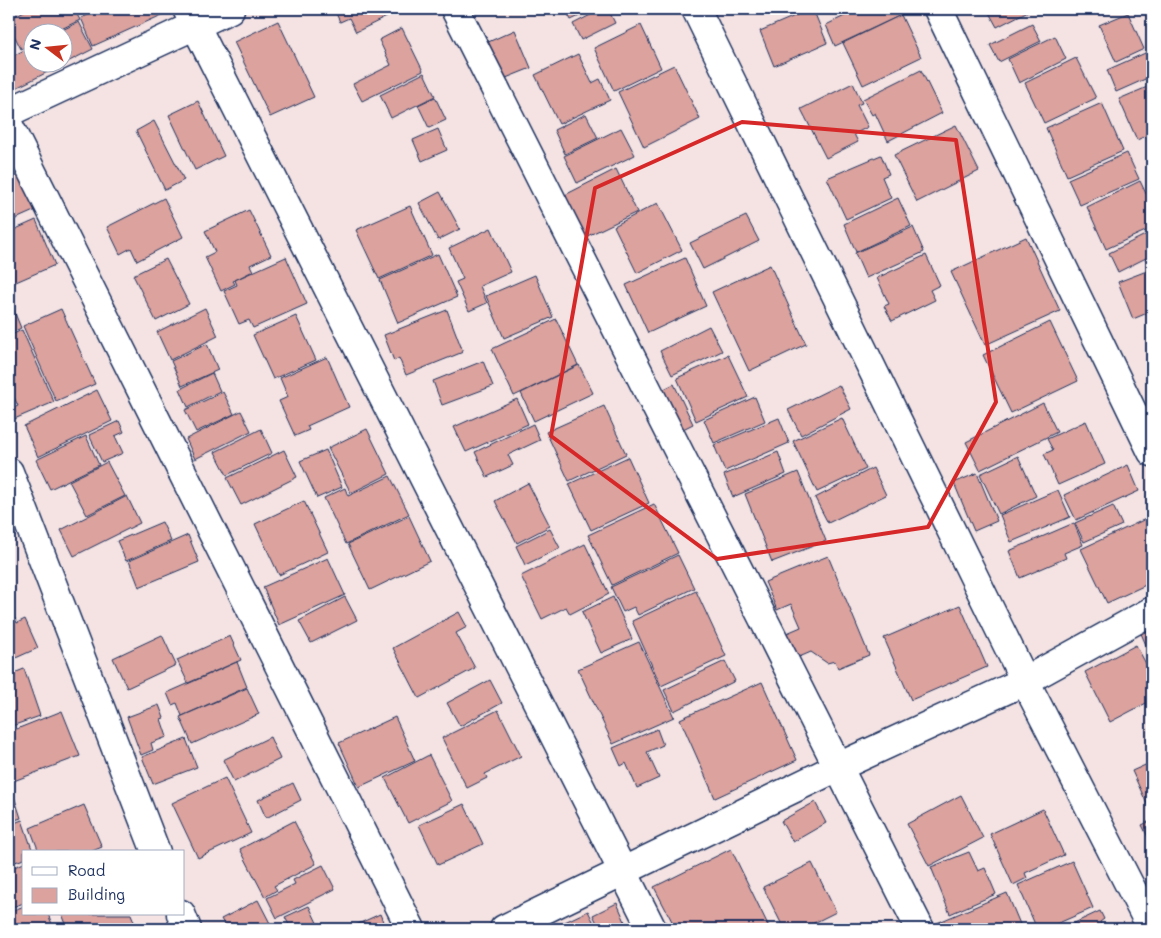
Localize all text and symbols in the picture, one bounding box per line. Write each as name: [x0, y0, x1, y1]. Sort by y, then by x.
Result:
north arrow: [22, 22, 72, 72]
text: N: [24, 37, 46, 52]
legend: [22, 850, 185, 916]
text: Road: [68, 860, 105, 880]
text: Building: [68, 884, 125, 904]

